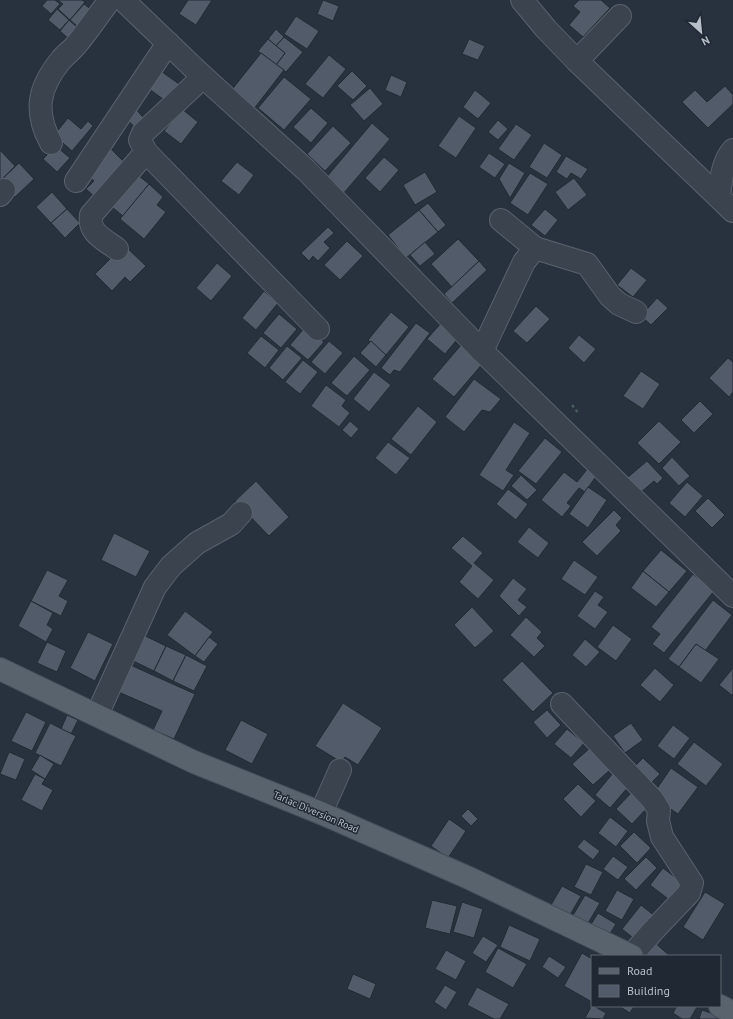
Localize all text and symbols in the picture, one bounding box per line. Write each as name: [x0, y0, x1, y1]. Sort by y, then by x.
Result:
north arrow: [681, 12, 721, 52]
text: N: [699, 33, 712, 49]
street label: Tarlac Diversion Road: [271, 788, 361, 836]
legend: [591, 955, 721, 1007]
text: Road: [627, 963, 652, 978]
text: Building: [627, 983, 670, 998]

